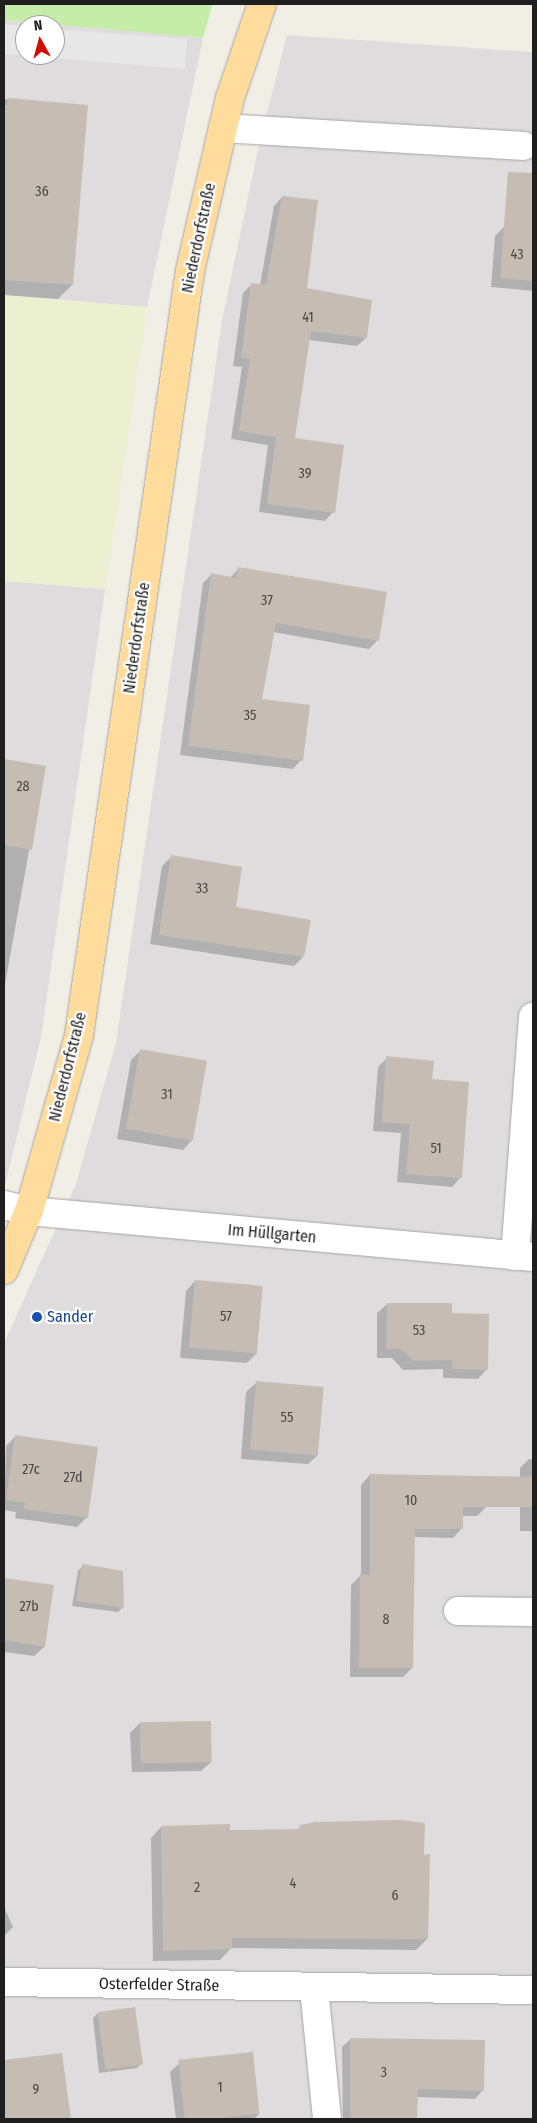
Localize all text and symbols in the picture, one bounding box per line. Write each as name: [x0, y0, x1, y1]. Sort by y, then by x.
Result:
north arrow: [15, 15, 65, 65]
text: N: [33, 17, 43, 35]
street label: Niederdorfstraße: [178, 181, 220, 295]
house number: 36: [35, 184, 49, 200]
house number: 43: [511, 247, 523, 263]
house number: 41: [302, 310, 314, 326]
house number: 39: [299, 466, 311, 482]
street label: Niederdorfstraße: [120, 581, 154, 695]
house number: 37: [261, 593, 273, 609]
house number: 35: [244, 708, 256, 724]
house number: 28: [16, 779, 30, 795]
house number: 33: [196, 881, 208, 897]
street label: Niederdorfstraße: [45, 1010, 91, 1124]
house number: 31: [161, 1087, 173, 1103]
house number: 51: [430, 1141, 442, 1157]
street label: Im Hüllgarten: [227, 1221, 317, 1247]
place label: Sander: [47, 1307, 93, 1327]
house number: 57: [220, 1309, 232, 1325]
marker: Sander: [31, 1311, 43, 1323]
house number: 53: [413, 1323, 425, 1339]
house number: 55: [281, 1410, 293, 1426]
house number: 27c: [22, 1462, 40, 1478]
house number: 27d: [64, 1470, 82, 1486]
house number: 10: [405, 1493, 417, 1509]
house number: 27b: [19, 1599, 39, 1615]
house number: 8: [383, 1612, 389, 1628]
house number: 4: [290, 1876, 296, 1892]
house number: 2: [194, 1880, 200, 1896]
house number: 6: [392, 1888, 398, 1904]
street label: Osterfelder Straße: [99, 1974, 219, 1996]
house number: 3: [381, 2065, 387, 2081]
house number: 1: [217, 2080, 223, 2096]
house number: 9: [33, 2082, 39, 2098]

